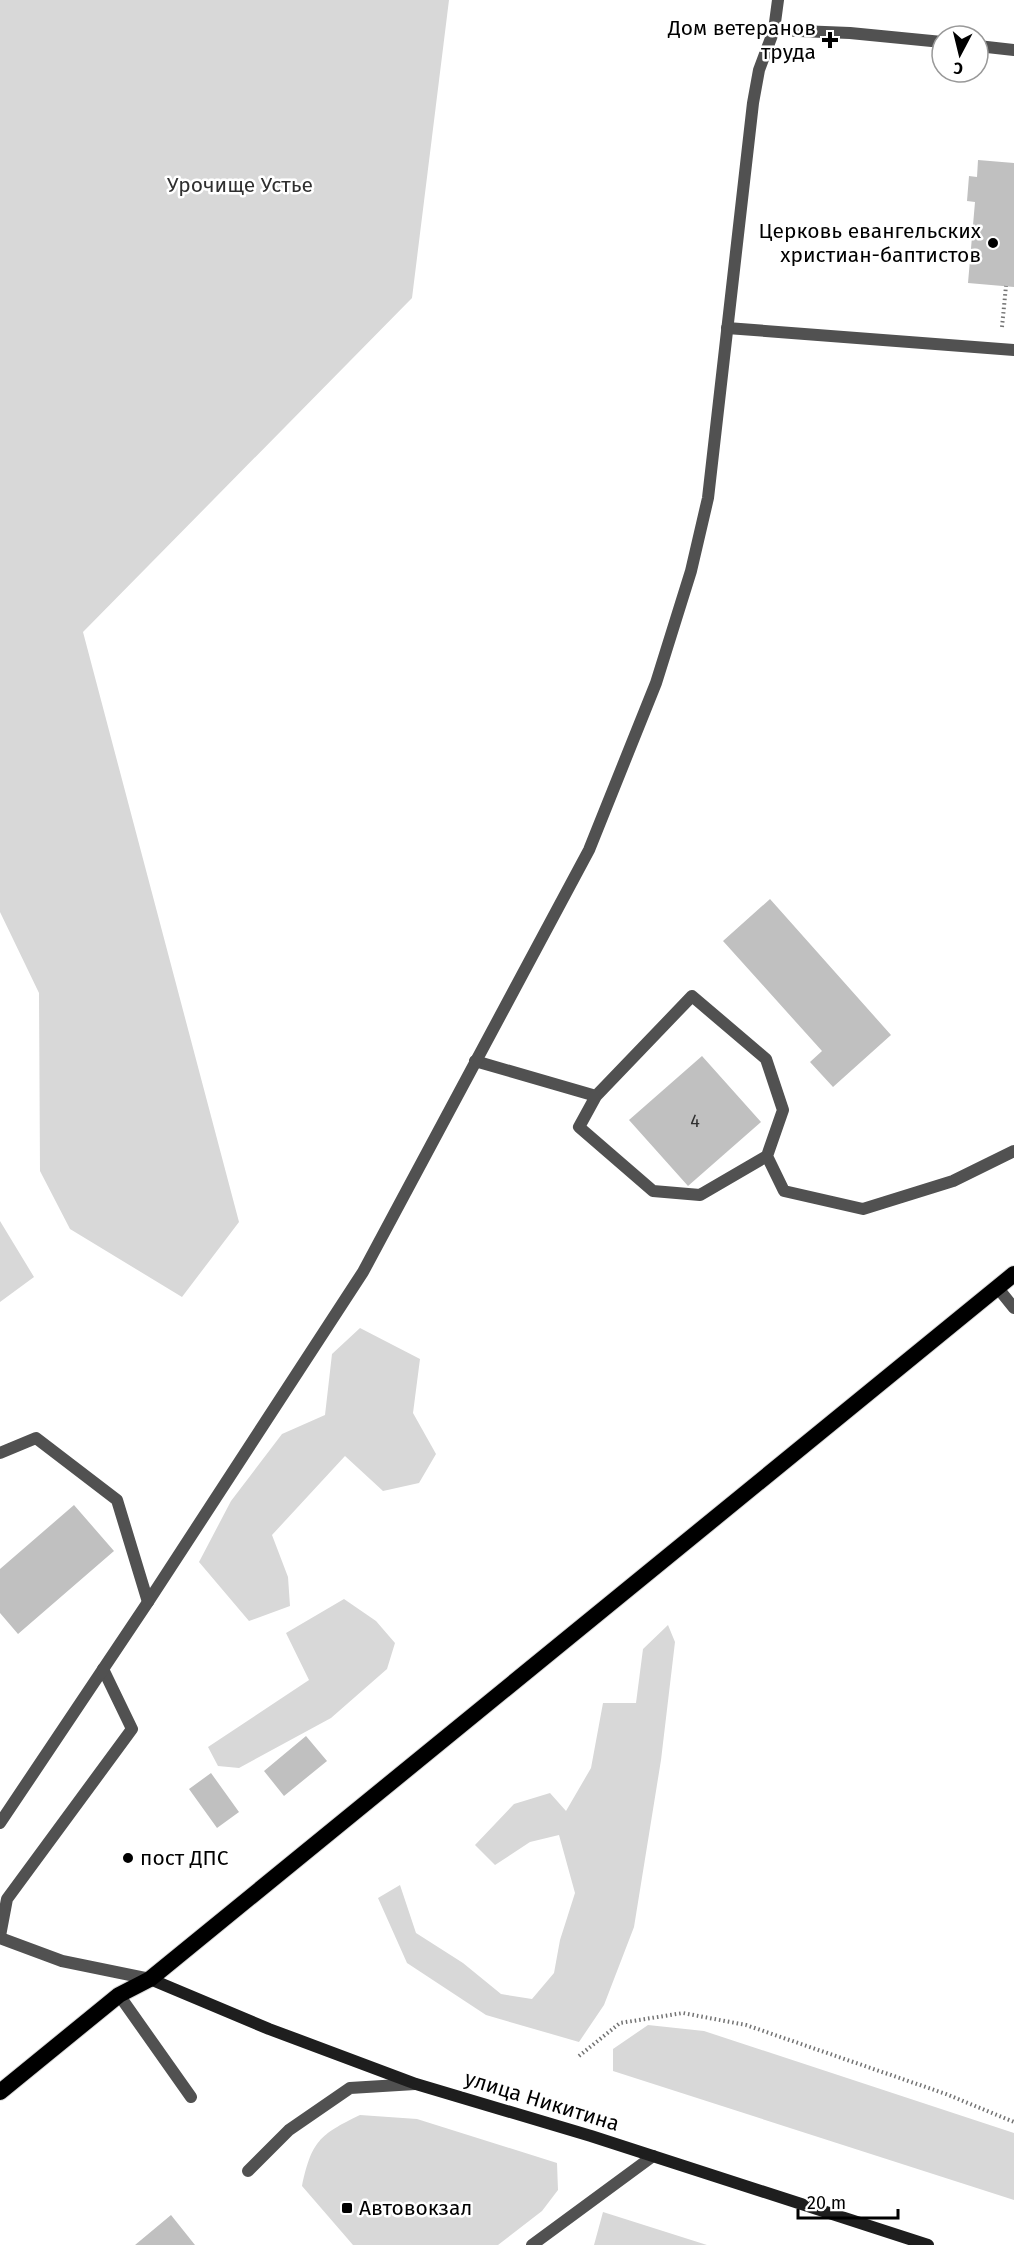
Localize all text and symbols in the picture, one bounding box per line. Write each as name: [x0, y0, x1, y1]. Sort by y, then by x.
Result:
place label: Дом ветеранов труда: [667, 15, 816, 65]
north arrow: [930, 24, 990, 84]
marker: Дом ветеранов труда: [821, 31, 839, 49]
text: С: [952, 58, 964, 78]
park label: Урочище Устье: [167, 172, 313, 198]
place label: Церковь евангельских христиан-баптистов: [759, 218, 982, 268]
marker: Церковь евангельских христиан-баптистов: [986, 236, 1000, 250]
house number: 4: [690, 1110, 700, 1132]
place label: пост ДПС: [140, 1845, 229, 1871]
marker: пост ДПС: [121, 1851, 135, 1865]
street label: улица Никитина: [462, 2065, 622, 2137]
scale bar: [798, 2182, 898, 2220]
text: 20 m: [807, 2192, 846, 2214]
place label: Автовокзал: [359, 2195, 472, 2221]
marker: Автовокзал: [340, 2201, 354, 2215]

